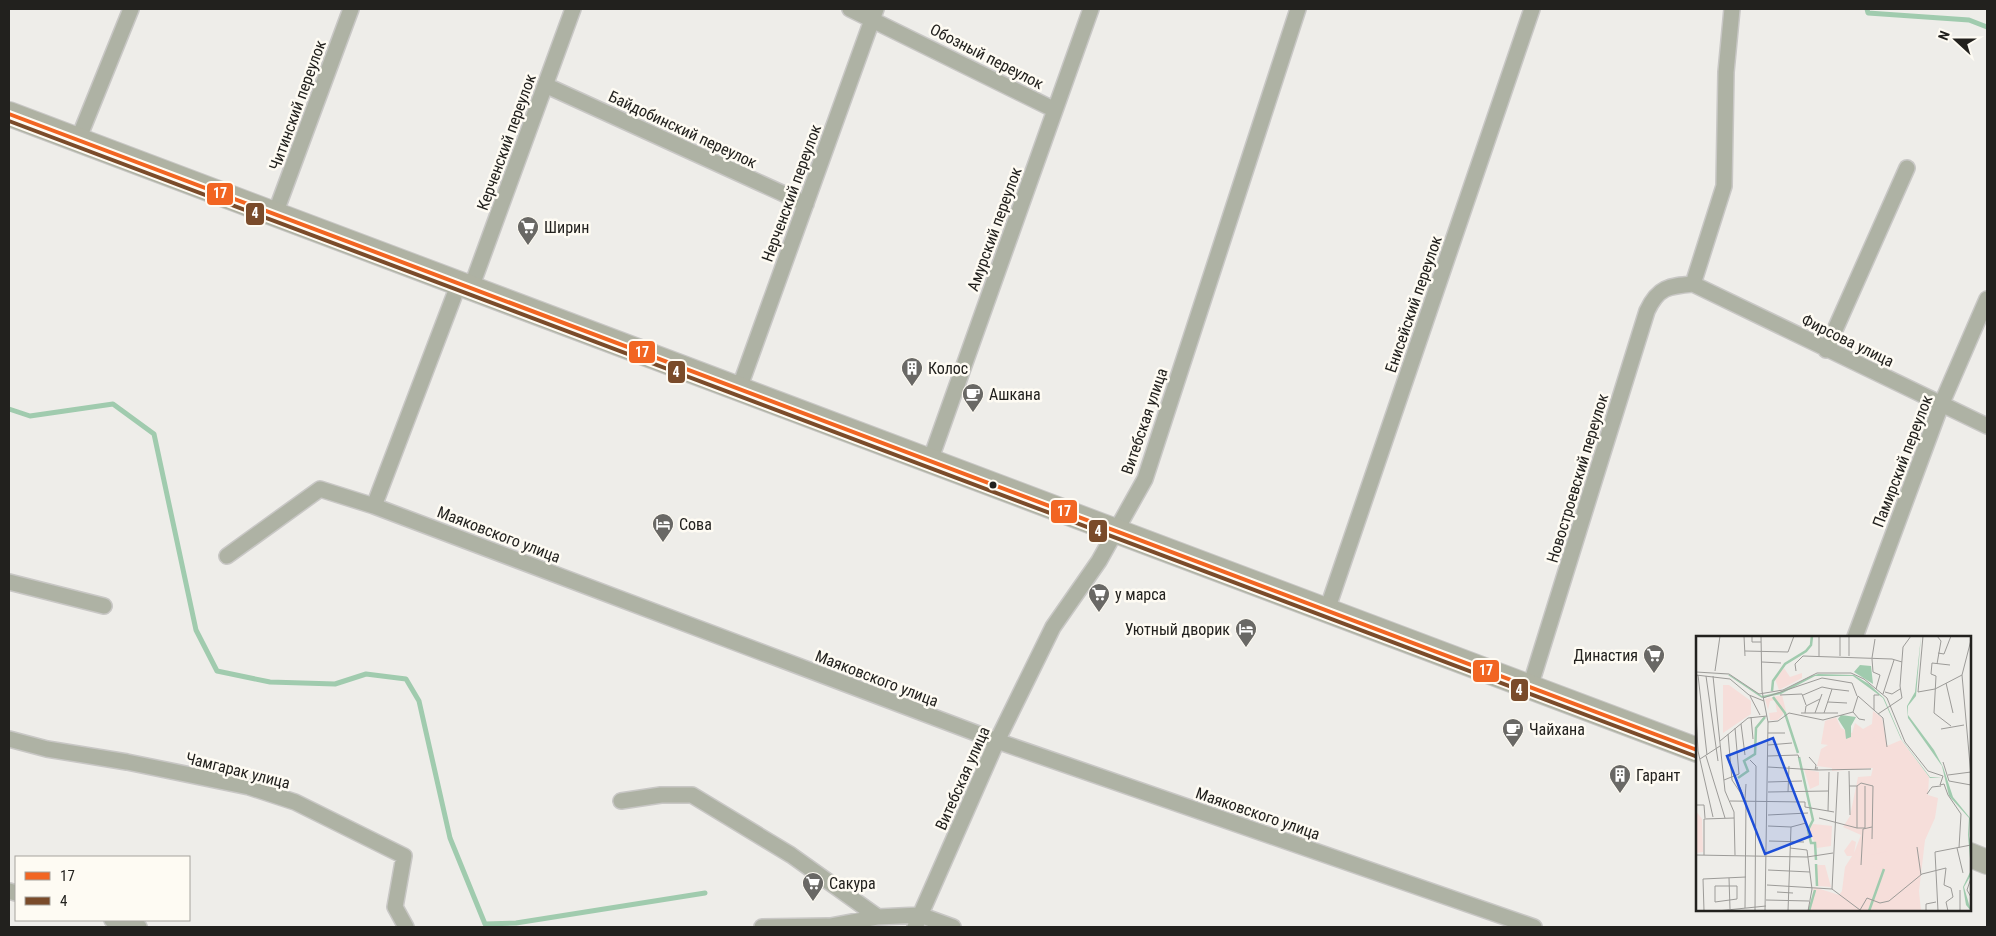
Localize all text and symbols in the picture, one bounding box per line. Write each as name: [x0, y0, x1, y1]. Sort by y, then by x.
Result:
north arrow: [1931, 15, 1981, 65]
street label: Обозный переулок: [927, 20, 1047, 93]
text: N: [1935, 28, 1953, 42]
street label: Читинский переулок: [265, 37, 330, 173]
street label: Керченский переулок: [473, 71, 540, 213]
street label: Байдобинский переулок: [606, 87, 760, 172]
street label: Нерченский переулок: [758, 122, 825, 264]
street label: Амурский переулок: [963, 164, 1026, 294]
line badge: 17: [206, 182, 234, 206]
text: 17: [213, 185, 227, 201]
line badge: 4: [245, 202, 265, 226]
text: 4: [251, 205, 259, 221]
supermarket icon: Ширин: [516, 215, 540, 246]
place label: Ширин: [544, 218, 589, 237]
street label: Енисейский переулок: [1381, 233, 1446, 375]
street label: Фирсова улица: [1798, 310, 1897, 371]
line badge: 17: [628, 340, 656, 364]
text: 17: [635, 344, 649, 360]
building icon: Колос: [900, 356, 924, 387]
place label: Колос: [928, 359, 968, 378]
line badge: 4: [667, 360, 686, 384]
text: 4: [672, 364, 680, 380]
street label: Витебская улица: [1117, 366, 1172, 477]
cafe icon: Ашкана: [961, 382, 985, 413]
place label: Ашкана: [989, 385, 1041, 404]
street label: Новостроевский переулок: [1543, 391, 1612, 565]
street label: Памирский переулок: [1868, 392, 1937, 530]
unlabelled marker: [988, 480, 998, 490]
line badge: 17: [1050, 499, 1078, 524]
street label: Маяковского улица: [435, 502, 563, 567]
text: 17: [1057, 503, 1071, 519]
hotel icon: Сова: [651, 512, 675, 543]
place label: Сова: [679, 515, 712, 534]
line badge: 4: [1088, 519, 1108, 543]
text: 4: [1094, 523, 1102, 539]
supermarket icon: у марса: [1087, 582, 1111, 613]
place label: у марса: [1115, 585, 1166, 604]
hotel icon: Уютный дворик: [1234, 617, 1258, 648]
place label: Уютный дворик: [1125, 620, 1230, 639]
inset map: [1696, 636, 1971, 911]
supermarket icon: Династия: [1642, 643, 1666, 674]
street label: Маяковского улица: [813, 646, 941, 711]
place label: Династия: [1573, 646, 1638, 665]
line badge: 17: [1472, 659, 1500, 683]
text: 17: [1479, 662, 1493, 678]
line badge: 4: [1510, 678, 1529, 702]
text: 4: [1515, 682, 1523, 698]
cafe icon: Чайхана: [1501, 717, 1525, 748]
place label: Чайхана: [1529, 720, 1585, 739]
street label: Витебская улица: [931, 724, 994, 833]
street label: Чамгарак улица: [184, 748, 292, 793]
building icon: Гарант: [1608, 763, 1632, 794]
place label: Гарант: [1636, 766, 1681, 785]
street label: Маяковского улица: [1193, 783, 1322, 844]
legend: [15, 856, 190, 921]
text: 17: [60, 867, 75, 885]
supermarket icon: Сакура: [801, 871, 825, 902]
place label: Сакура: [829, 874, 876, 893]
text: 4: [60, 892, 67, 910]

